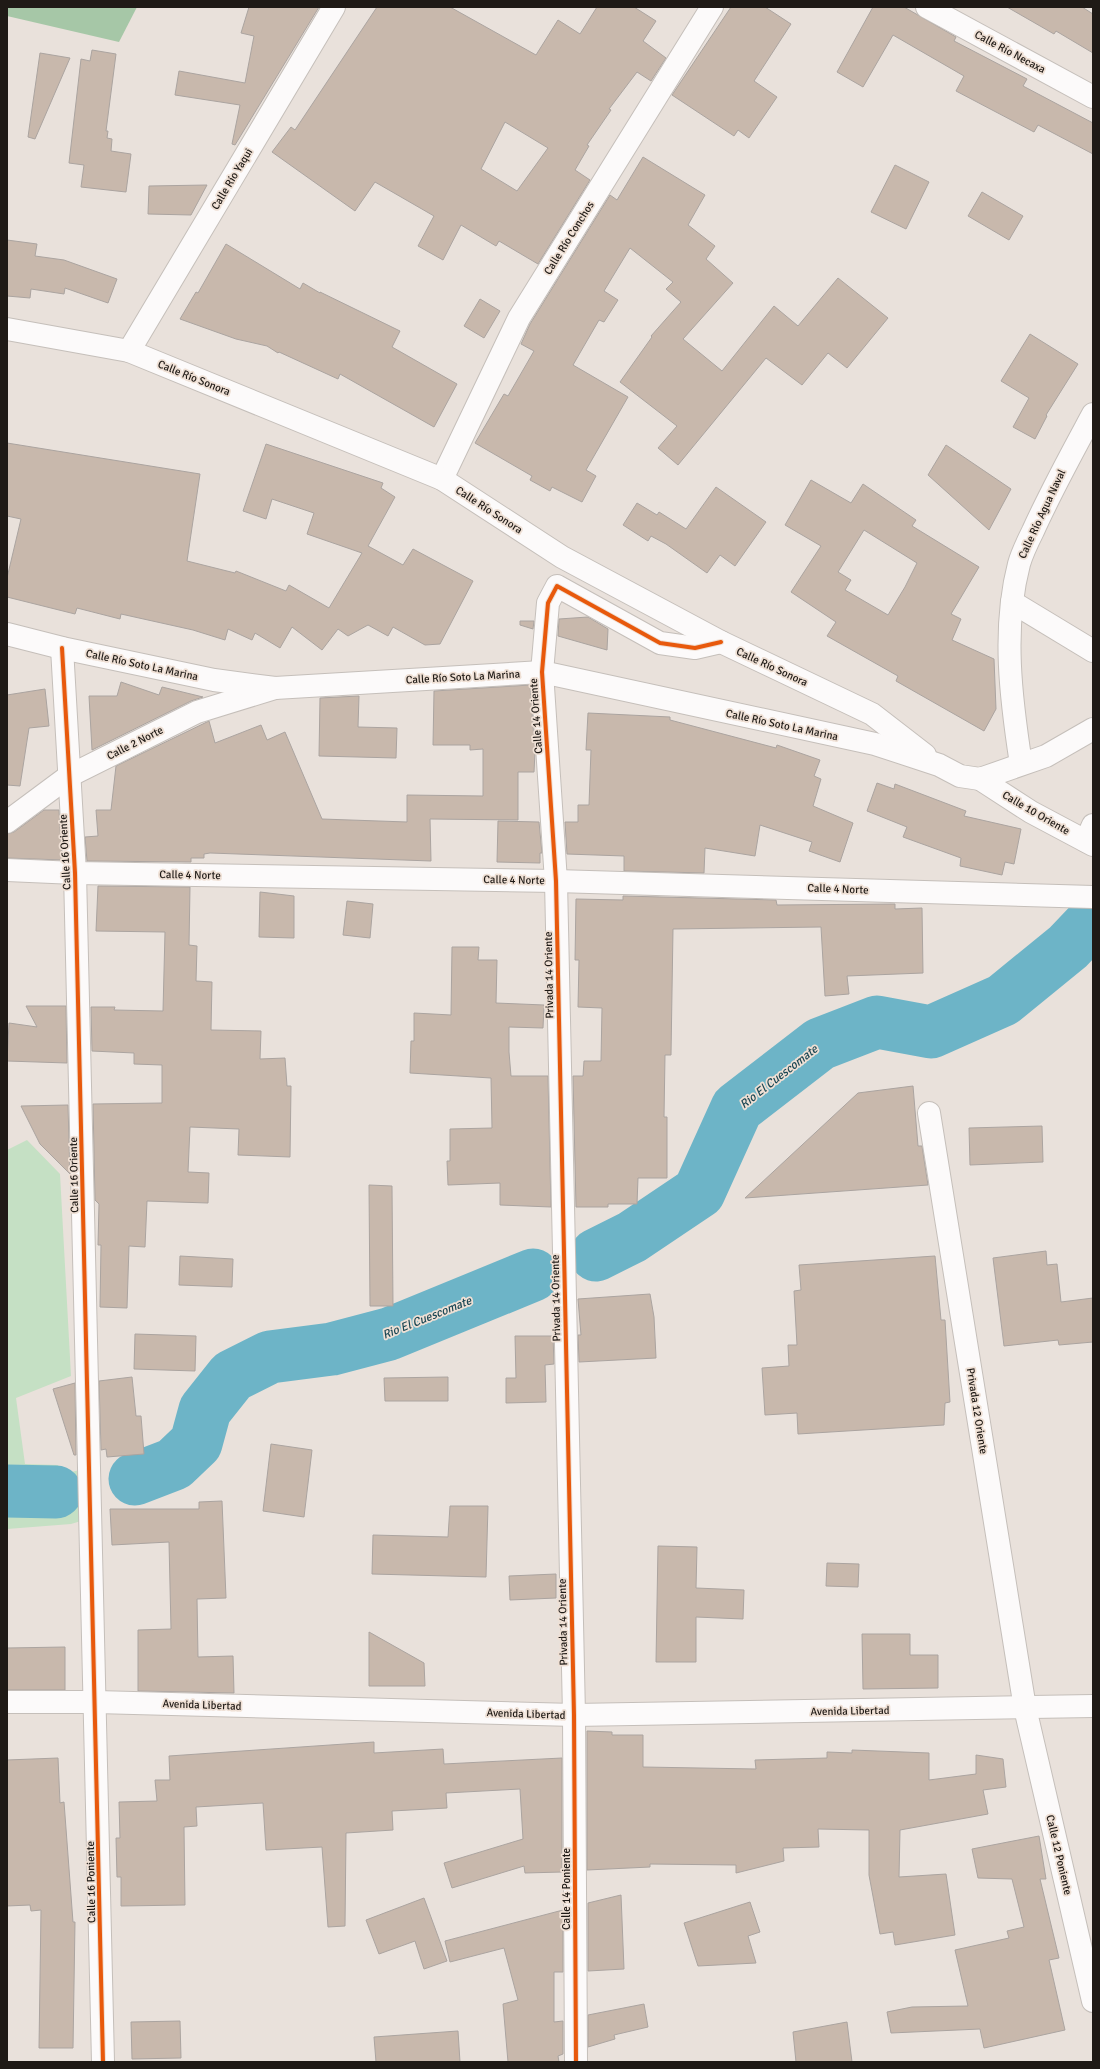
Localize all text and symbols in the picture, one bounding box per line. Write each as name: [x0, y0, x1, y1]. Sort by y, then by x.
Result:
street label: Calle Río Necaxa: [972, 28, 1048, 76]
street label: Calle Río Yaqui: [209, 146, 255, 212]
street label: Calle Río Conchos: [541, 199, 597, 277]
street label: Calle Río Sonora: [156, 358, 233, 399]
street label: Calle Río Agua Naval: [1016, 467, 1068, 561]
street label: Calle Río Sonora: [453, 484, 525, 537]
street label: Calle Río Sonora: [734, 645, 810, 689]
street label: Calle Río Soto La Marina: [85, 647, 200, 683]
street label: Calle Río Soto La Marina: [405, 667, 521, 686]
street label: Calle 14 Oriente: [527, 678, 545, 754]
street label: Calle Río Soto La Marina: [725, 707, 840, 743]
street label: Calle 2 Norte: [105, 723, 165, 763]
street label: Calle 10 Oriente: [1000, 788, 1072, 838]
street label: Calle 16 Oriente: [57, 814, 73, 890]
street label: Calle 4 Norte: [159, 868, 221, 882]
street label: Calle 4 Norte: [483, 873, 545, 887]
street label: Calle 4 Norte: [807, 881, 869, 897]
street label: Privada 14 Oriente: [542, 931, 556, 1019]
water label: Rio El Cuescomate: [737, 1041, 822, 1112]
street label: Calle 16 Oriente: [67, 1137, 81, 1213]
street label: Privada 14 Oriente: [549, 1254, 563, 1342]
water label: Rio El Cuescomate: [380, 1293, 475, 1343]
street label: Privada 12 Oriente: [964, 1367, 990, 1455]
street label: Privada 14 Oriente: [556, 1578, 570, 1666]
street label: Avenida Libertad: [162, 1697, 242, 1713]
street label: Avenida Libertad: [810, 1704, 890, 1718]
street label: Avenida Libertad: [486, 1706, 566, 1722]
street label: Calle 12 Poniente: [1043, 1814, 1075, 1896]
street label: Calle 16 Poniente: [84, 1841, 98, 1923]
street label: Calle 14 Poniente: [560, 1848, 573, 1930]

